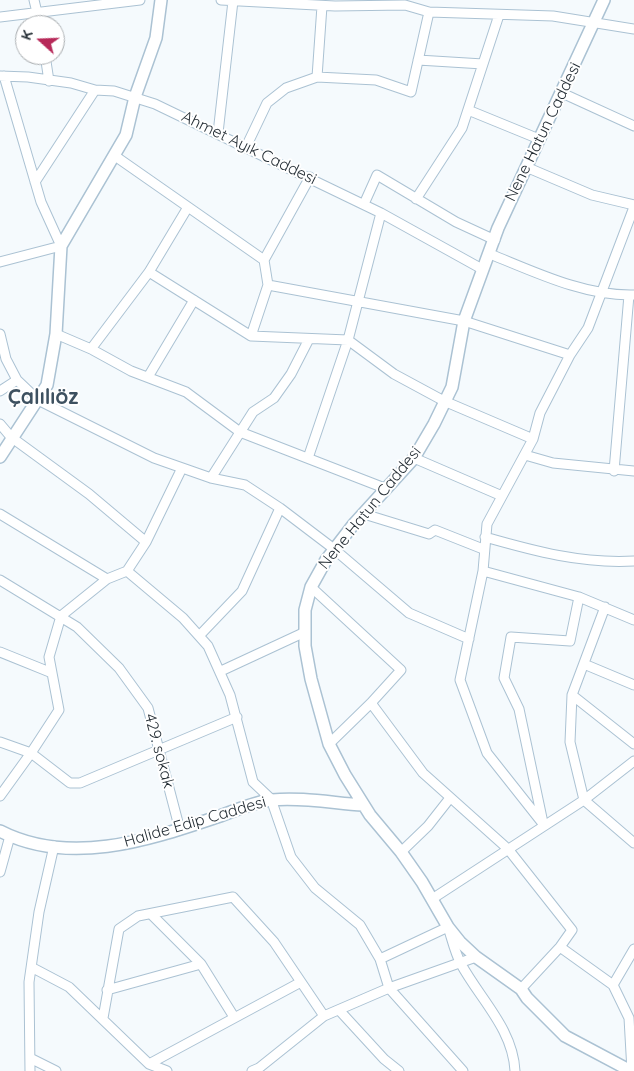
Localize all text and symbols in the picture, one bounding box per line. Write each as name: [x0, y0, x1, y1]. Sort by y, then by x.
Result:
north arrow: [15, 15, 65, 65]
text: K: [17, 28, 37, 43]
street label: Nene Hatun Caddesi: [501, 59, 585, 205]
street label: Ahmet Ayık Caddesi: [178, 107, 320, 189]
district label: Çalılıöz: [8, 385, 78, 411]
street label: Nene Hatun Caddesi: [315, 443, 425, 573]
street label: 429. sokak: [140, 711, 178, 791]
street label: Halide Edip Caddesi: [122, 792, 268, 852]

